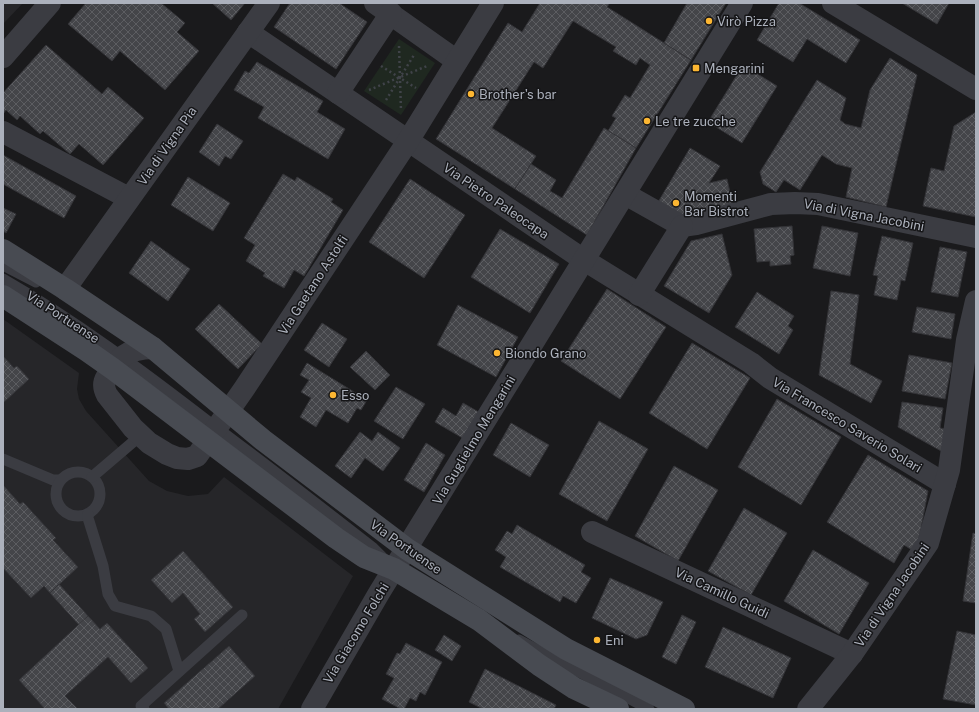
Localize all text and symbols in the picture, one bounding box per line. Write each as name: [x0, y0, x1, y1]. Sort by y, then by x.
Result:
place label: Virò Pizza: [717, 14, 776, 29]
marker: Virò Pizza: [704, 16, 714, 26]
place label: Mengarini: [704, 61, 764, 76]
marker: Mengarini: [691, 63, 701, 73]
place label: Brother's bar: [479, 87, 557, 102]
marker: Brother's bar: [466, 89, 476, 99]
street label: Via di Vigna Pia: [134, 104, 200, 188]
place label: Le tre zucche: [655, 114, 736, 129]
marker: Le tre zucche: [642, 116, 652, 126]
street label: Via Pietro Paleocapa: [440, 160, 552, 242]
place label: Momenti Bar Bistrot: [684, 189, 749, 219]
street label: Via di Vigna Jacobini: [803, 196, 925, 234]
marker: Momenti Bar Bistrot: [671, 198, 681, 208]
street label: Via Gaetano Astolfi: [275, 232, 351, 338]
street label: Via Portuense: [24, 288, 102, 346]
place label: Biondo Grano: [505, 346, 586, 361]
marker: Biondo Grano: [492, 348, 502, 358]
street label: Via Guglielmo Mengarini: [429, 373, 519, 507]
street label: Via Francesco Saverio Solari: [770, 374, 924, 476]
place label: Esso: [341, 388, 369, 403]
marker: Esso: [328, 390, 338, 400]
street label: Via Portuense: [367, 517, 445, 577]
street label: Via di Vigna Jacobini: [852, 540, 932, 650]
street label: Via Camillo Guidi: [673, 565, 771, 621]
street label: Via Giacomo Folchi: [320, 580, 392, 686]
place label: Eni: [605, 633, 624, 648]
marker: Eni: [592, 635, 602, 645]

